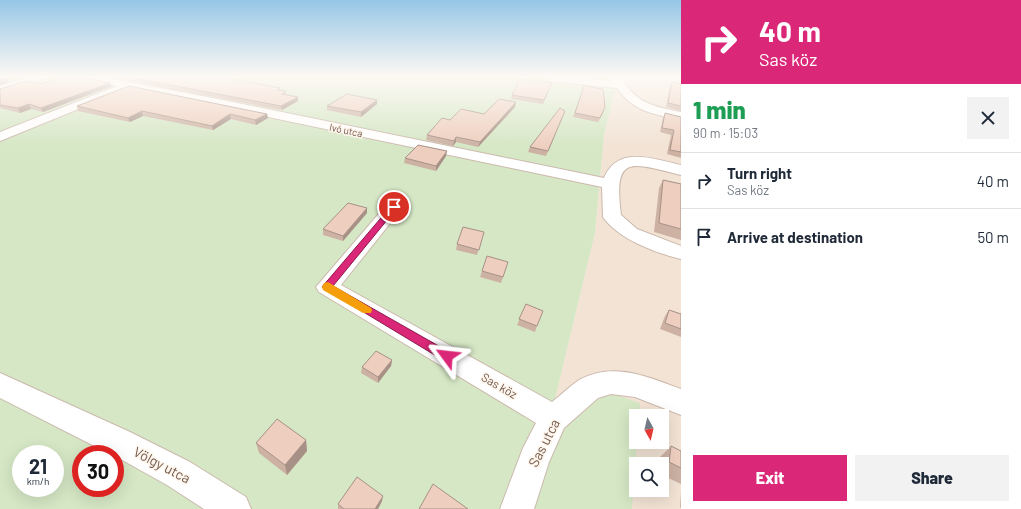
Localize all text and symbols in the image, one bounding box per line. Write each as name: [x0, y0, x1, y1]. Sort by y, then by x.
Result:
text: 40 m: [759, 14, 821, 48]
icon: right: [693, 16, 745, 68]
text: Sas köz: [759, 48, 817, 70]
text: 1 min: [693, 95, 746, 124]
button: close: [967, 97, 1009, 139]
street label: Ivó utca: [328, 121, 364, 139]
text: 90 m · 15:03: [693, 125, 758, 141]
text: Turn right: [727, 164, 792, 182]
icon: right: [693, 170, 715, 192]
text: 40 m: [977, 172, 1009, 190]
text: Sas köz: [727, 182, 769, 198]
pin: [377, 190, 411, 224]
icon: arrive: [383, 196, 405, 218]
icon: arrive: [693, 226, 715, 248]
text: Arrive at destination: [727, 228, 863, 246]
text: 50 m: [977, 228, 1009, 246]
position arrow: [426, 335, 468, 377]
street label: Sas köz: [479, 369, 520, 401]
north arrow: [629, 409, 669, 449]
map controls: [629, 409, 669, 497]
street label: Sas utca: [524, 416, 563, 470]
street label: Völgy utca: [131, 443, 194, 487]
speed limit sign: 30: [72, 445, 124, 497]
text: 21: [29, 454, 47, 478]
button: Exit: [693, 455, 847, 501]
button: Share: [855, 455, 1009, 501]
button: search: [629, 457, 669, 497]
text: km/h: [27, 475, 49, 487]

